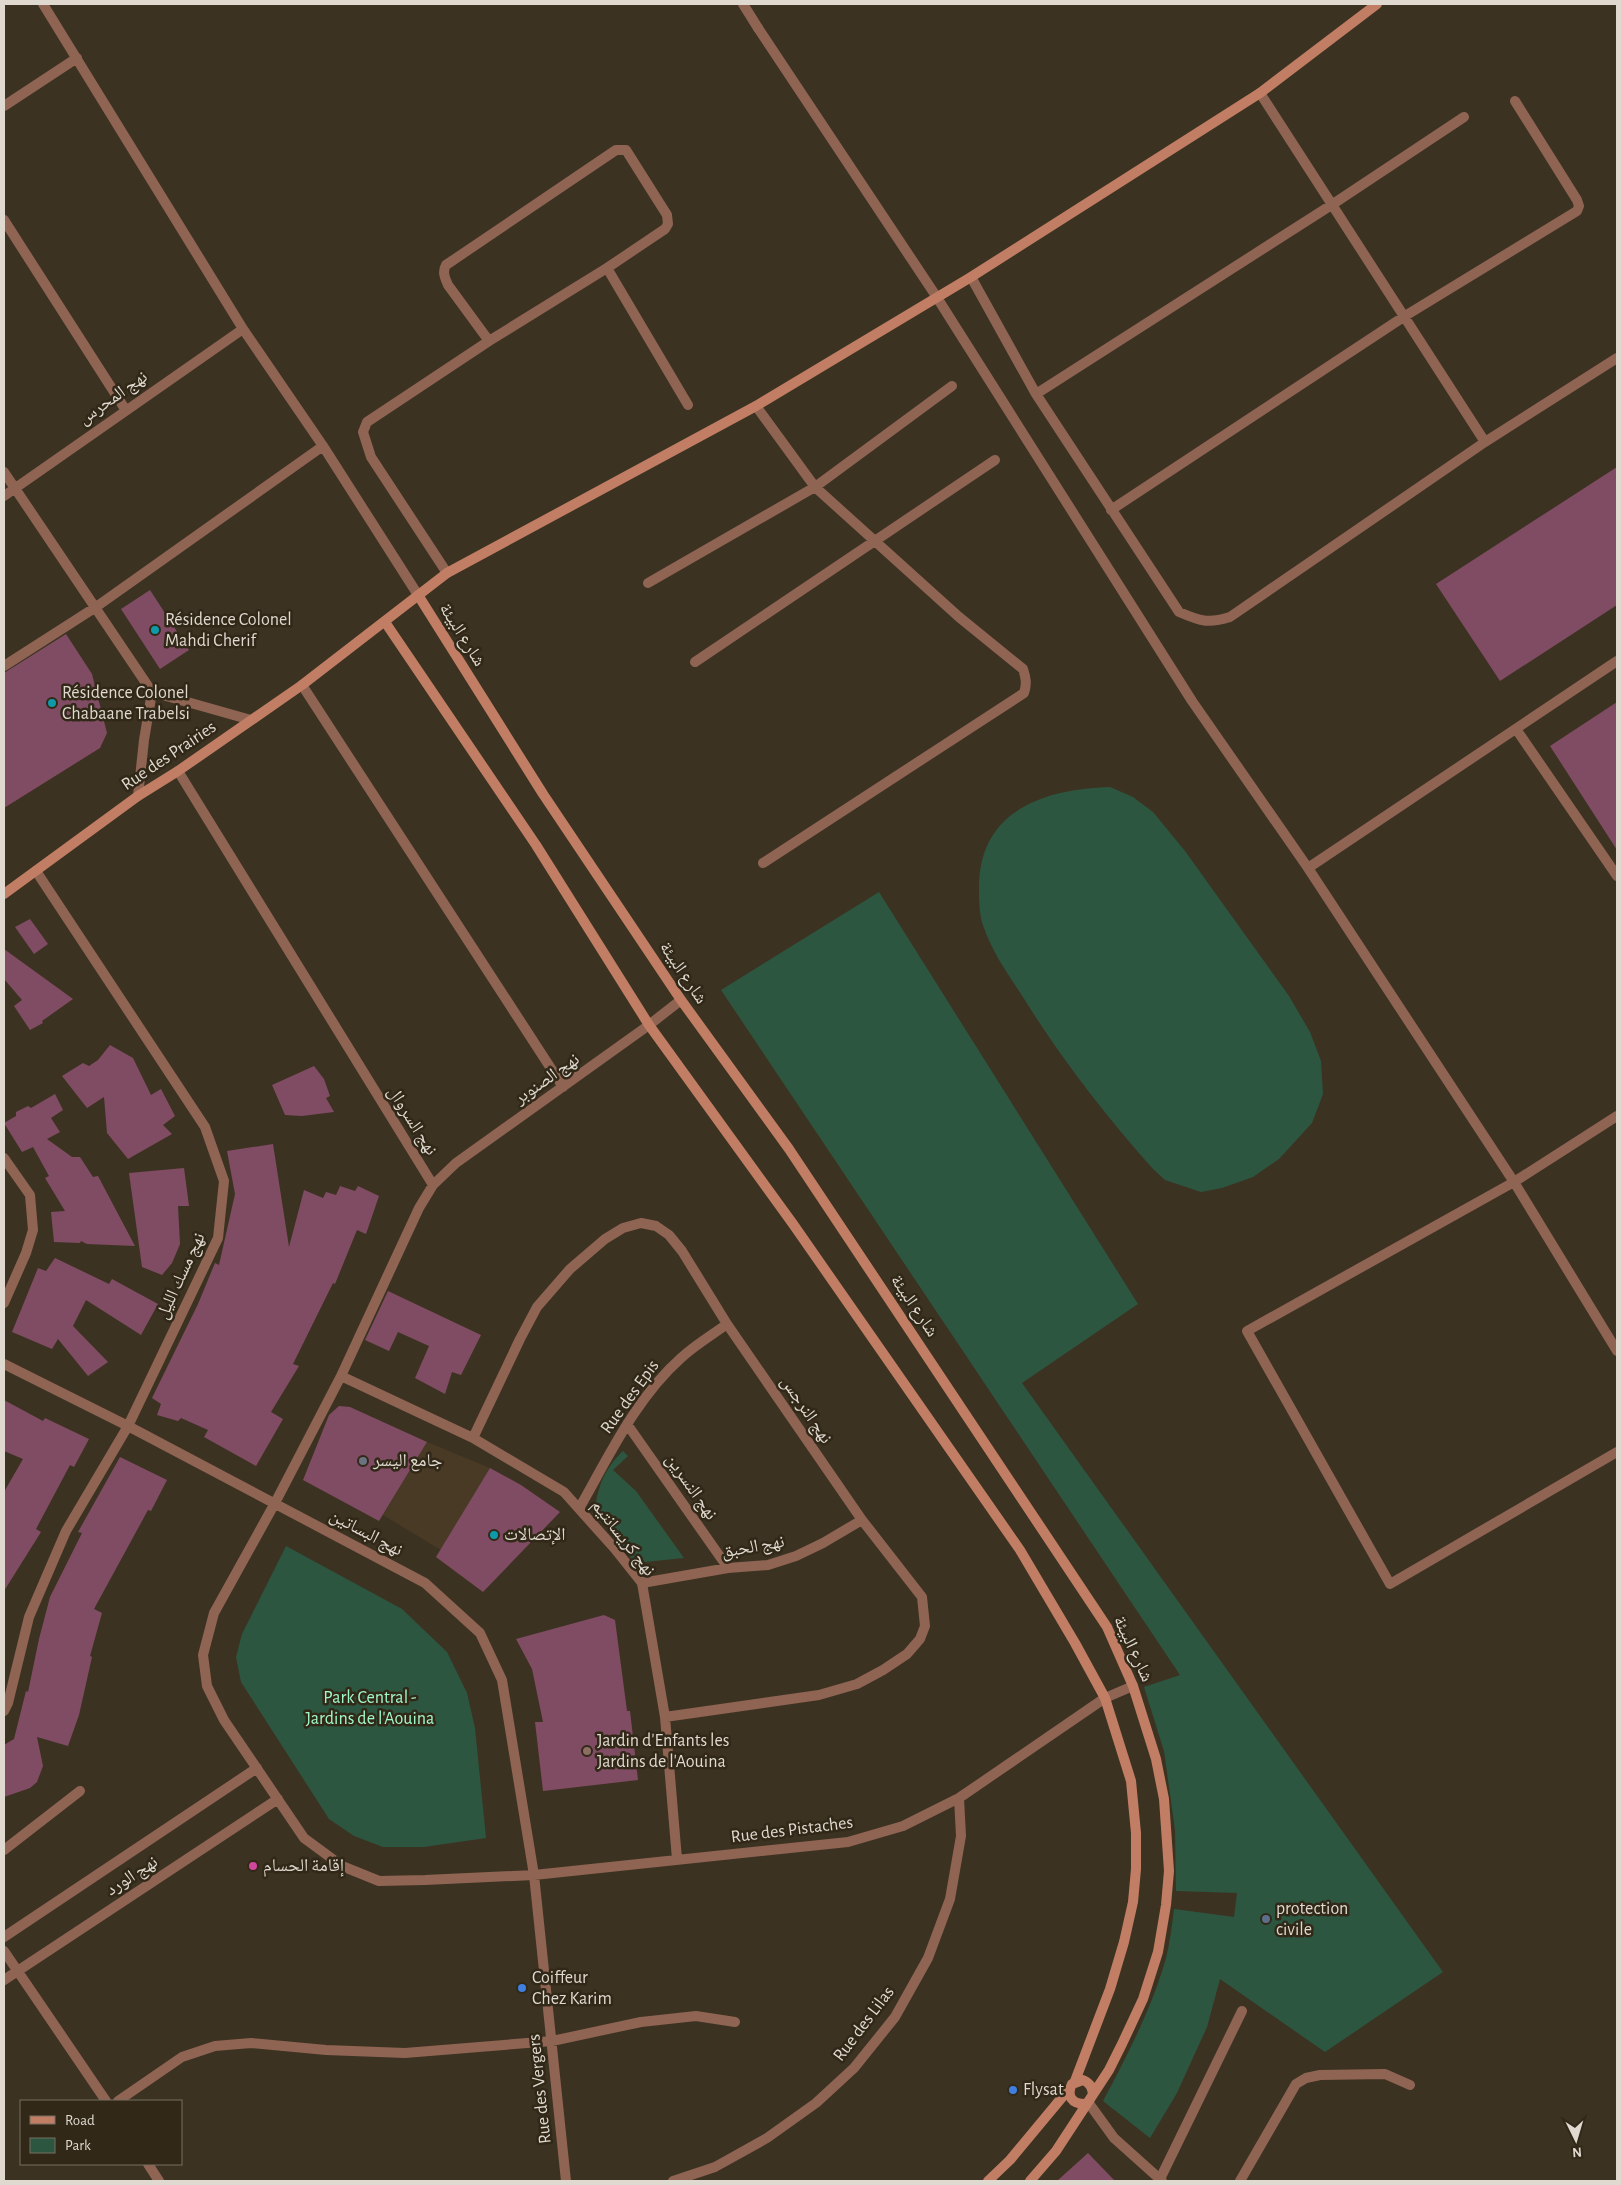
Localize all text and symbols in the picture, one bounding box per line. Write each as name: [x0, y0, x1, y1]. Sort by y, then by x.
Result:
street label: نهج المحرس: [75, 368, 152, 430]
street label: شارع البيئة: [435, 600, 488, 670]
place label: Résidence Colonel Mahdi Cherif: [165, 611, 292, 650]
marker: Résidence Colonel Mahdi Cherif: [149, 624, 161, 636]
place label: Résidence Colonel Chabaane Trabelsi: [62, 684, 190, 723]
marker: Résidence Colonel Chabaane Trabelsi: [46, 697, 58, 709]
street label: Rue des Prairies: [118, 718, 220, 794]
street label: شارع البيئة: [655, 939, 710, 1008]
street label: نهج الصنوبر: [510, 1050, 584, 1110]
street label: نهج السروال: [382, 1083, 440, 1160]
street label: نهج مسك الليل: [153, 1230, 211, 1323]
street label: شارع البيئة: [886, 1272, 941, 1341]
street label: Rue des Epis: [597, 1357, 663, 1437]
street label: نهج النرجس: [775, 1373, 835, 1448]
street label: نهج النسرين: [660, 1451, 720, 1524]
place label: جامع اليسر: [372, 1452, 443, 1472]
marker: جامع اليسر: [357, 1455, 369, 1467]
street label: نهج كريسانتيم: [586, 1496, 658, 1581]
street label: نهج البساتين: [326, 1506, 405, 1561]
place label: الإتصالات: [504, 1526, 566, 1545]
marker: الإتصالات: [488, 1529, 500, 1541]
street label: نهج الحبق: [720, 1533, 786, 1563]
street label: شارع البيئة: [1109, 1613, 1156, 1685]
park label: Park Central - Jardins de l'Aouina: [306, 1689, 434, 1728]
place label: Jardin d'Enfants les Jardins de l'Aouina: [597, 1732, 729, 1771]
marker: Jardin d'Enfants les Jardins de l'Aouina: [581, 1745, 593, 1757]
street label: Rue des Pistaches: [730, 1814, 854, 1846]
street label: نهج الورد: [103, 1853, 162, 1901]
place label: إقامة الحسام: [263, 1857, 344, 1877]
marker: إقامة الحسام: [247, 1860, 259, 1872]
place label: protection civile: [1276, 1900, 1348, 1939]
marker: protection civile: [1260, 1913, 1272, 1925]
place label: Coiffeur Chez Karim: [532, 1969, 612, 2008]
marker: Coiffeur Chez Karim: [516, 1982, 528, 1994]
street label: Rue des Lilas: [830, 1983, 898, 2065]
street label: Rue des Vergers: [525, 2033, 555, 2145]
place label: Flysat: [1023, 2081, 1064, 2099]
marker: Flysat: [1007, 2084, 1019, 2096]
legend: [20, 2100, 182, 2165]
text: Road: [65, 2113, 95, 2128]
north arrow: [1551, 2115, 1601, 2165]
text: Park: [65, 2138, 91, 2153]
text: N: [1572, 2145, 1583, 2159]

